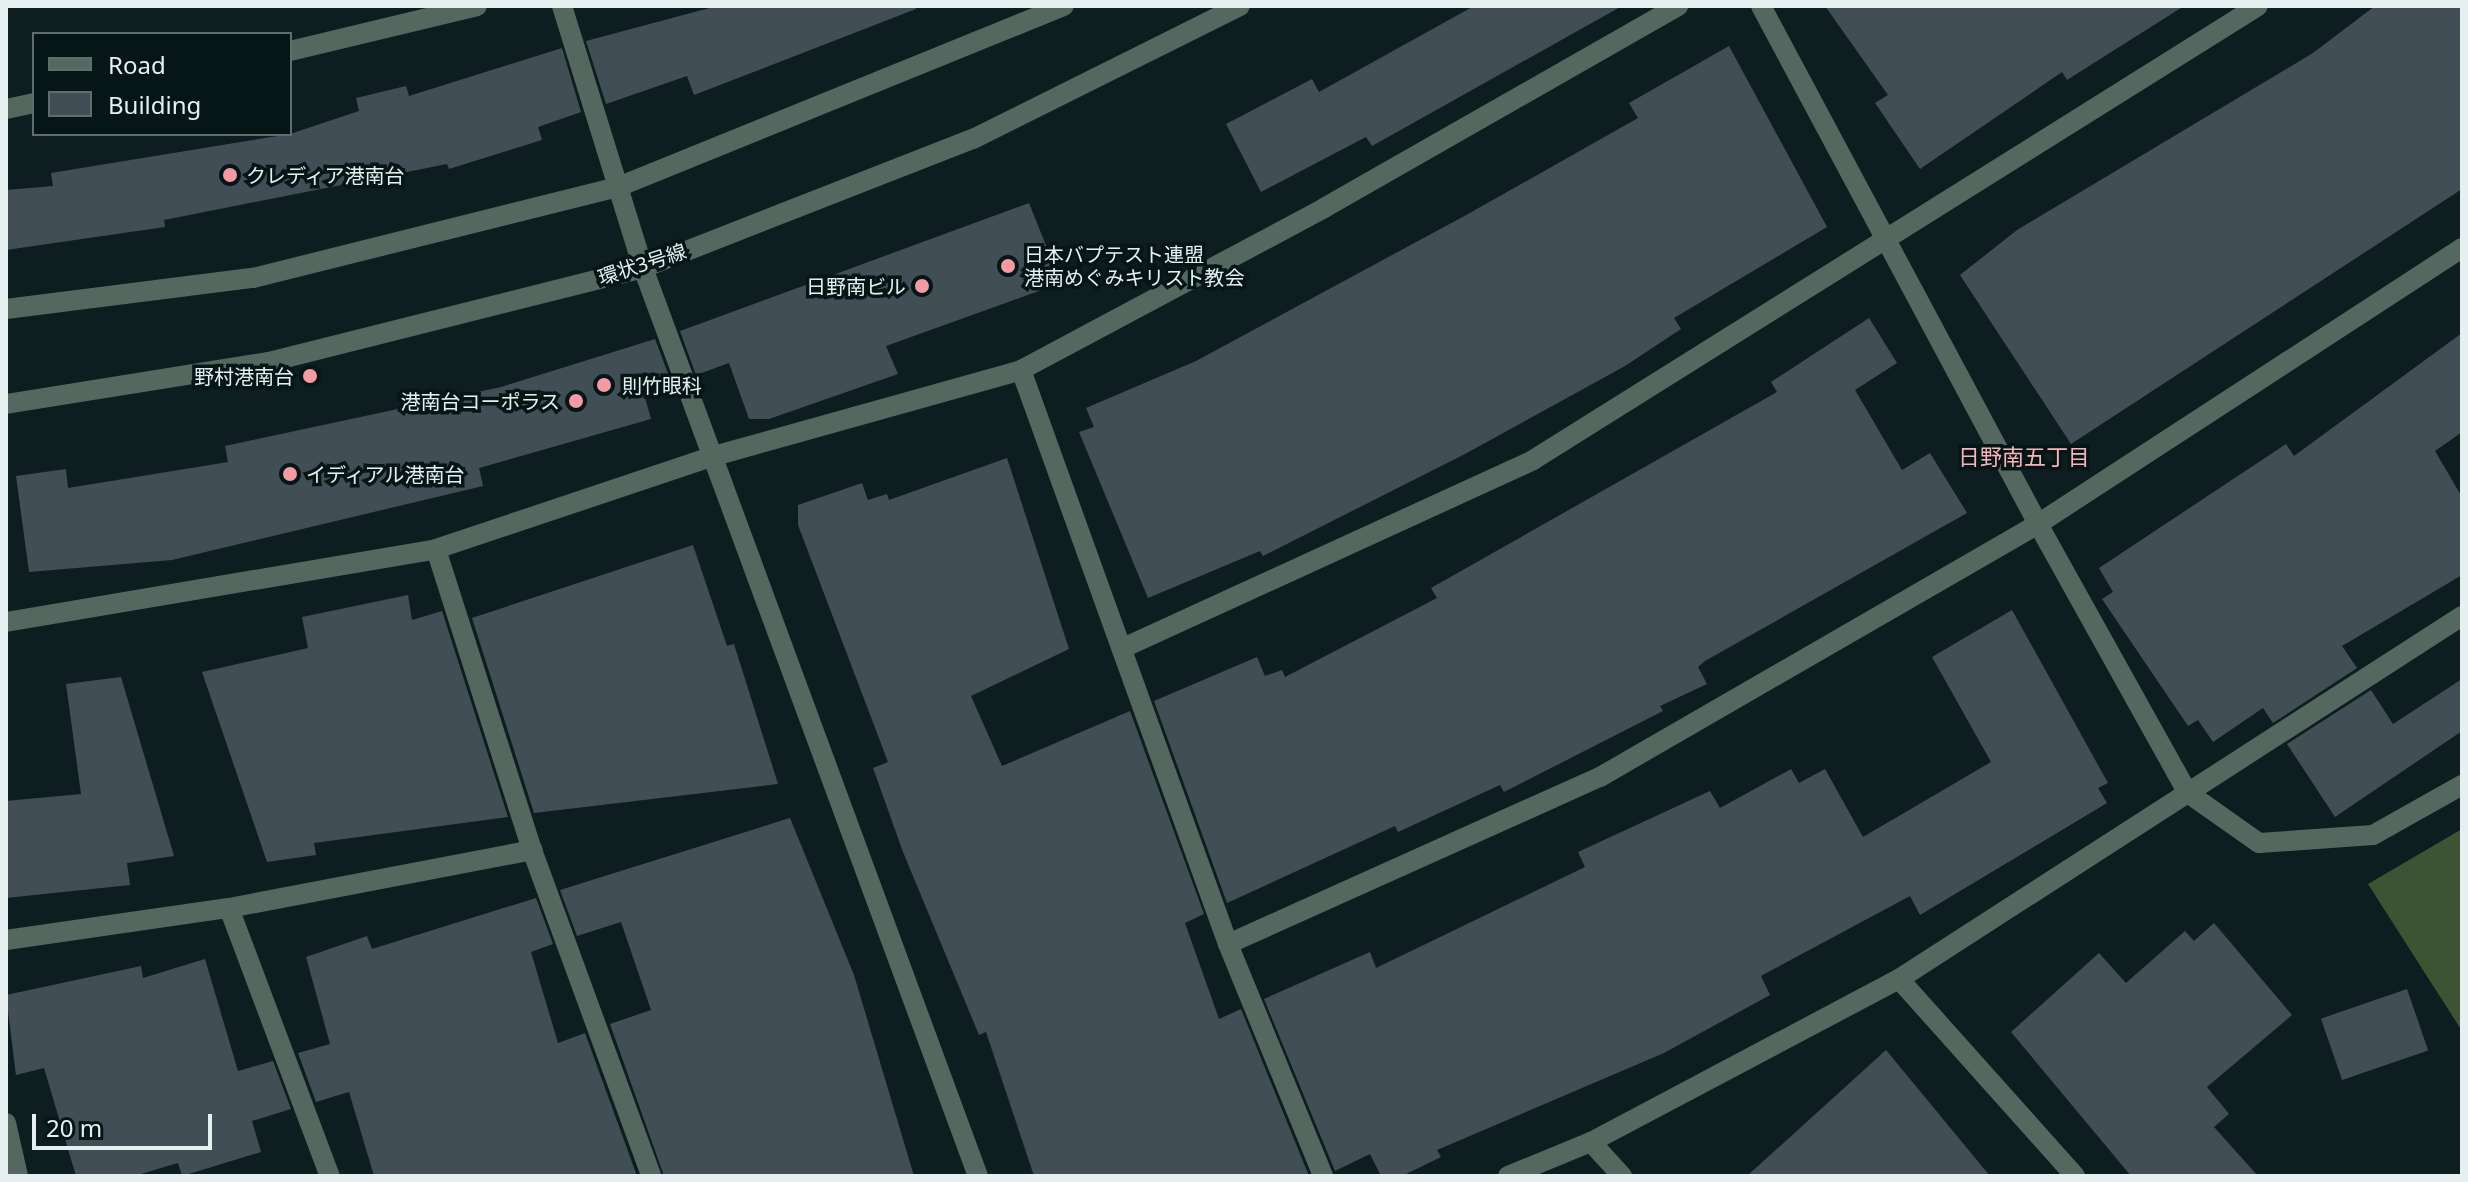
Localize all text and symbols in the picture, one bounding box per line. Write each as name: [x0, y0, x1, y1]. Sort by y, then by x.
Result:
legend: [32, 32, 292, 136]
text: Road: [108, 48, 166, 81]
text: Building: [108, 88, 201, 121]
place label: クレディア港南台: [246, 163, 406, 187]
marker: クレディア港南台: [221, 166, 239, 184]
street label: 環状3号線: [595, 238, 689, 290]
place label: 日本バプテスト連盟 港南めぐみキリスト教会: [1024, 242, 1244, 289]
marker: 日本バプテスト連盟 港南めぐみキリスト教会: [999, 257, 1017, 275]
place label: 日野南ビル: [806, 274, 906, 298]
marker: 日野南ビル: [913, 277, 931, 295]
place label: 野村港南台: [194, 364, 294, 388]
marker: 野村港南台: [301, 367, 319, 385]
place label: 則竹眼科: [622, 373, 702, 397]
marker: 則竹眼科: [593, 374, 615, 396]
place label: 港南台コーポラス: [400, 389, 560, 413]
marker: 港南台コーポラス: [567, 392, 585, 410]
district label: 日野南五丁目: [1958, 444, 2090, 470]
place label: イディアル港南台: [306, 462, 466, 486]
marker: イディアル港南台: [281, 465, 299, 483]
scale bar: [36, 1098, 216, 1148]
text: 20 m: [46, 1111, 102, 1144]

